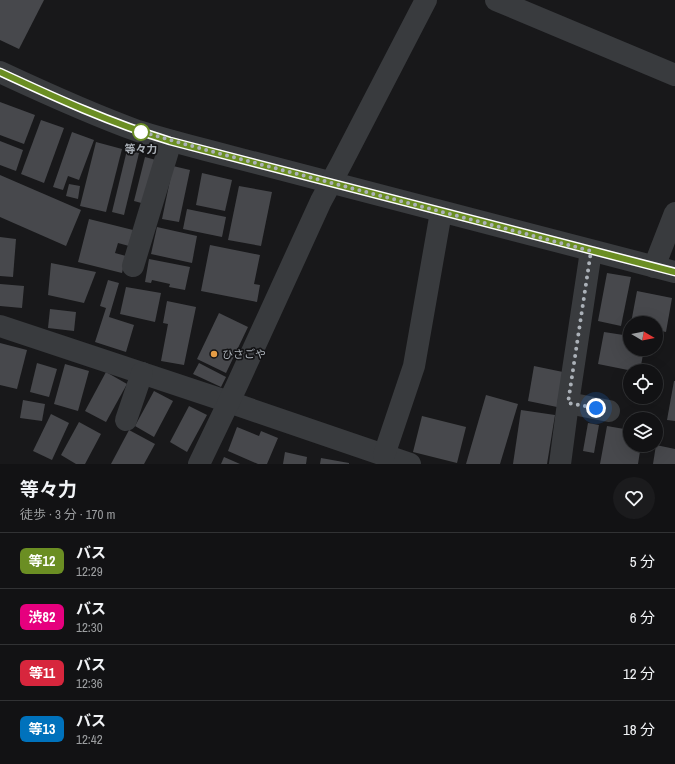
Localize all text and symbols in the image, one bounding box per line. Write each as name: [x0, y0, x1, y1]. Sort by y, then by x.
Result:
marker: 等々力: [132, 123, 150, 141]
place label: 等々力: [125, 142, 158, 156]
north arrow: [623, 316, 663, 356]
map controls: [623, 316, 663, 452]
place label: ひさごや: [222, 347, 266, 361]
marker: ひさごや: [209, 349, 219, 359]
button: locate: [623, 364, 663, 404]
your location: [586, 398, 606, 418]
button: layers: [623, 412, 663, 452]
text: 等々力: [20, 476, 77, 502]
button: heart: [613, 477, 655, 519]
text: 徒歩 · 3 分 · 170 m: [20, 506, 115, 523]
text: バス: [76, 542, 106, 563]
text: 5 分: [630, 551, 655, 572]
text: 等12: [29, 552, 55, 570]
text: 12:29: [76, 563, 103, 580]
text: バス: [76, 598, 106, 619]
text: 6 分: [630, 607, 655, 628]
text: 渋82: [29, 608, 55, 626]
text: 12:30: [76, 619, 103, 636]
text: バス: [76, 654, 106, 675]
text: 12 分: [623, 663, 655, 684]
text: 等11: [29, 664, 55, 682]
text: 12:36: [76, 675, 103, 692]
text: バス: [76, 710, 106, 731]
text: 18 分: [623, 719, 655, 740]
text: 等13: [29, 720, 55, 738]
text: 12:42: [76, 731, 103, 748]

